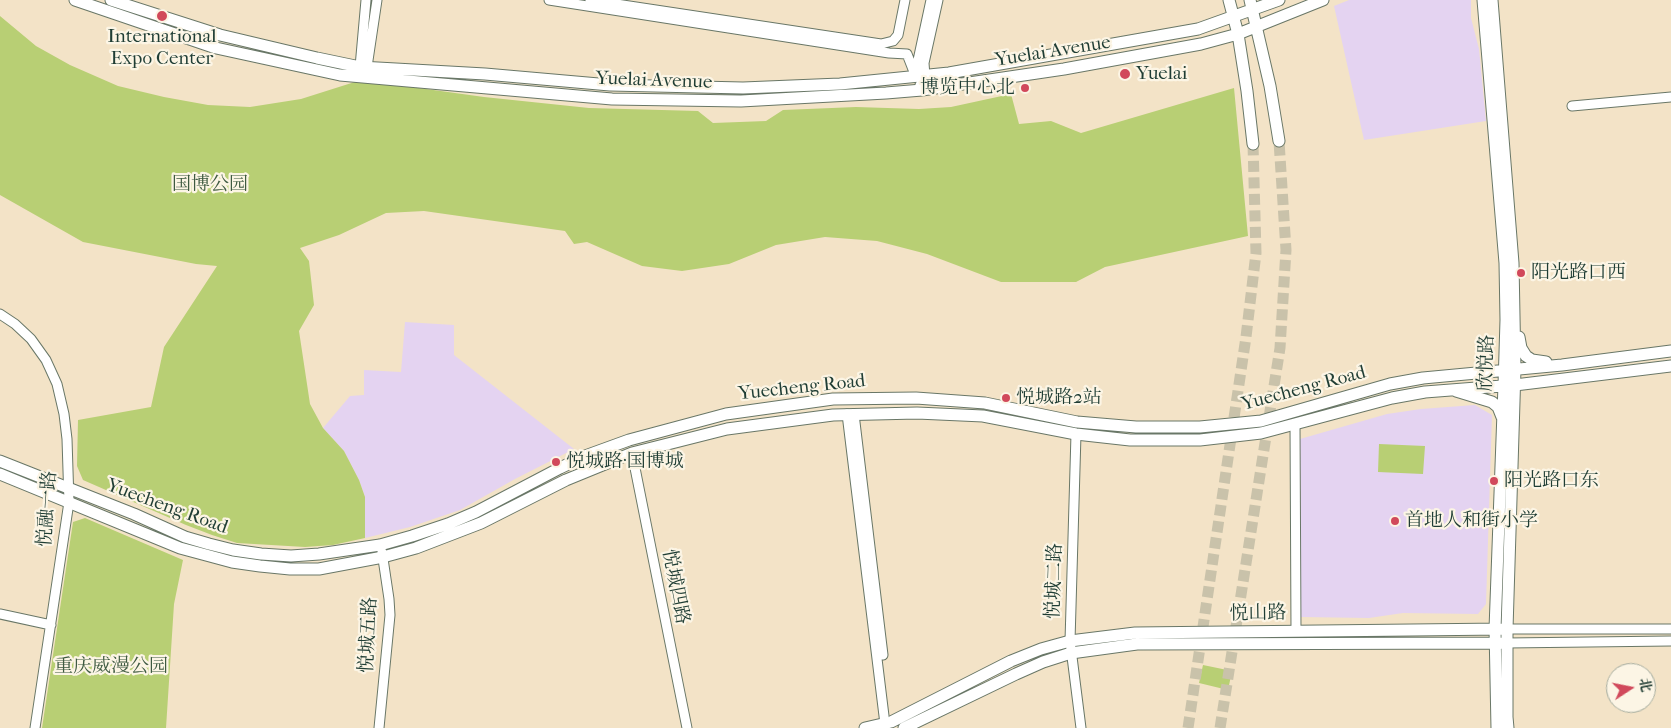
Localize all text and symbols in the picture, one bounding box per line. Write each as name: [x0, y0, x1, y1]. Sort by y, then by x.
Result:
marker: International Expo Center: [155, 9, 169, 23]
place label: International Expo Center: [107, 26, 217, 70]
street label: Yuelai Avenue: [994, 32, 1112, 72]
place label: Yuelai: [1136, 63, 1187, 85]
marker: Yuelai: [1118, 67, 1132, 81]
street label: Yuelai Avenue: [595, 68, 713, 94]
place label: 博览中心北: [920, 77, 1015, 99]
marker: 博览中心北: [1019, 82, 1031, 94]
park label: 国博公园: [172, 174, 248, 196]
place label: 阳光路口西: [1531, 262, 1626, 284]
marker: 阳光路口西: [1515, 267, 1527, 279]
street label: 欣悦路: [1475, 334, 1499, 392]
street label: Yuecheng Road: [1239, 361, 1369, 417]
street label: Yuecheng Road: [737, 370, 867, 406]
place label: 悦城路2站: [1016, 387, 1102, 409]
marker: 悦城路2站: [1000, 392, 1012, 404]
place label: 悦城路·国博城: [566, 451, 684, 473]
marker: 悦城路·国博城: [550, 456, 562, 468]
street label: 悦融一路: [34, 470, 62, 548]
place label: 阳光路口东: [1504, 470, 1599, 492]
street label: Yuecheng Road: [103, 474, 231, 540]
marker: 阳光路口东: [1488, 475, 1500, 487]
place label: 首地人和街小学: [1405, 510, 1538, 532]
marker: 首地人和街小学: [1389, 515, 1401, 527]
street label: 悦城二路: [1042, 543, 1068, 619]
street label: 悦城四路: [657, 548, 693, 626]
street label: 悦城五路: [356, 596, 382, 674]
street label: 悦山路: [1229, 602, 1287, 626]
park label: 重庆威漫公园: [54, 656, 168, 678]
north arrow: [1606, 663, 1656, 713]
text: 北: [1636, 677, 1655, 694]

